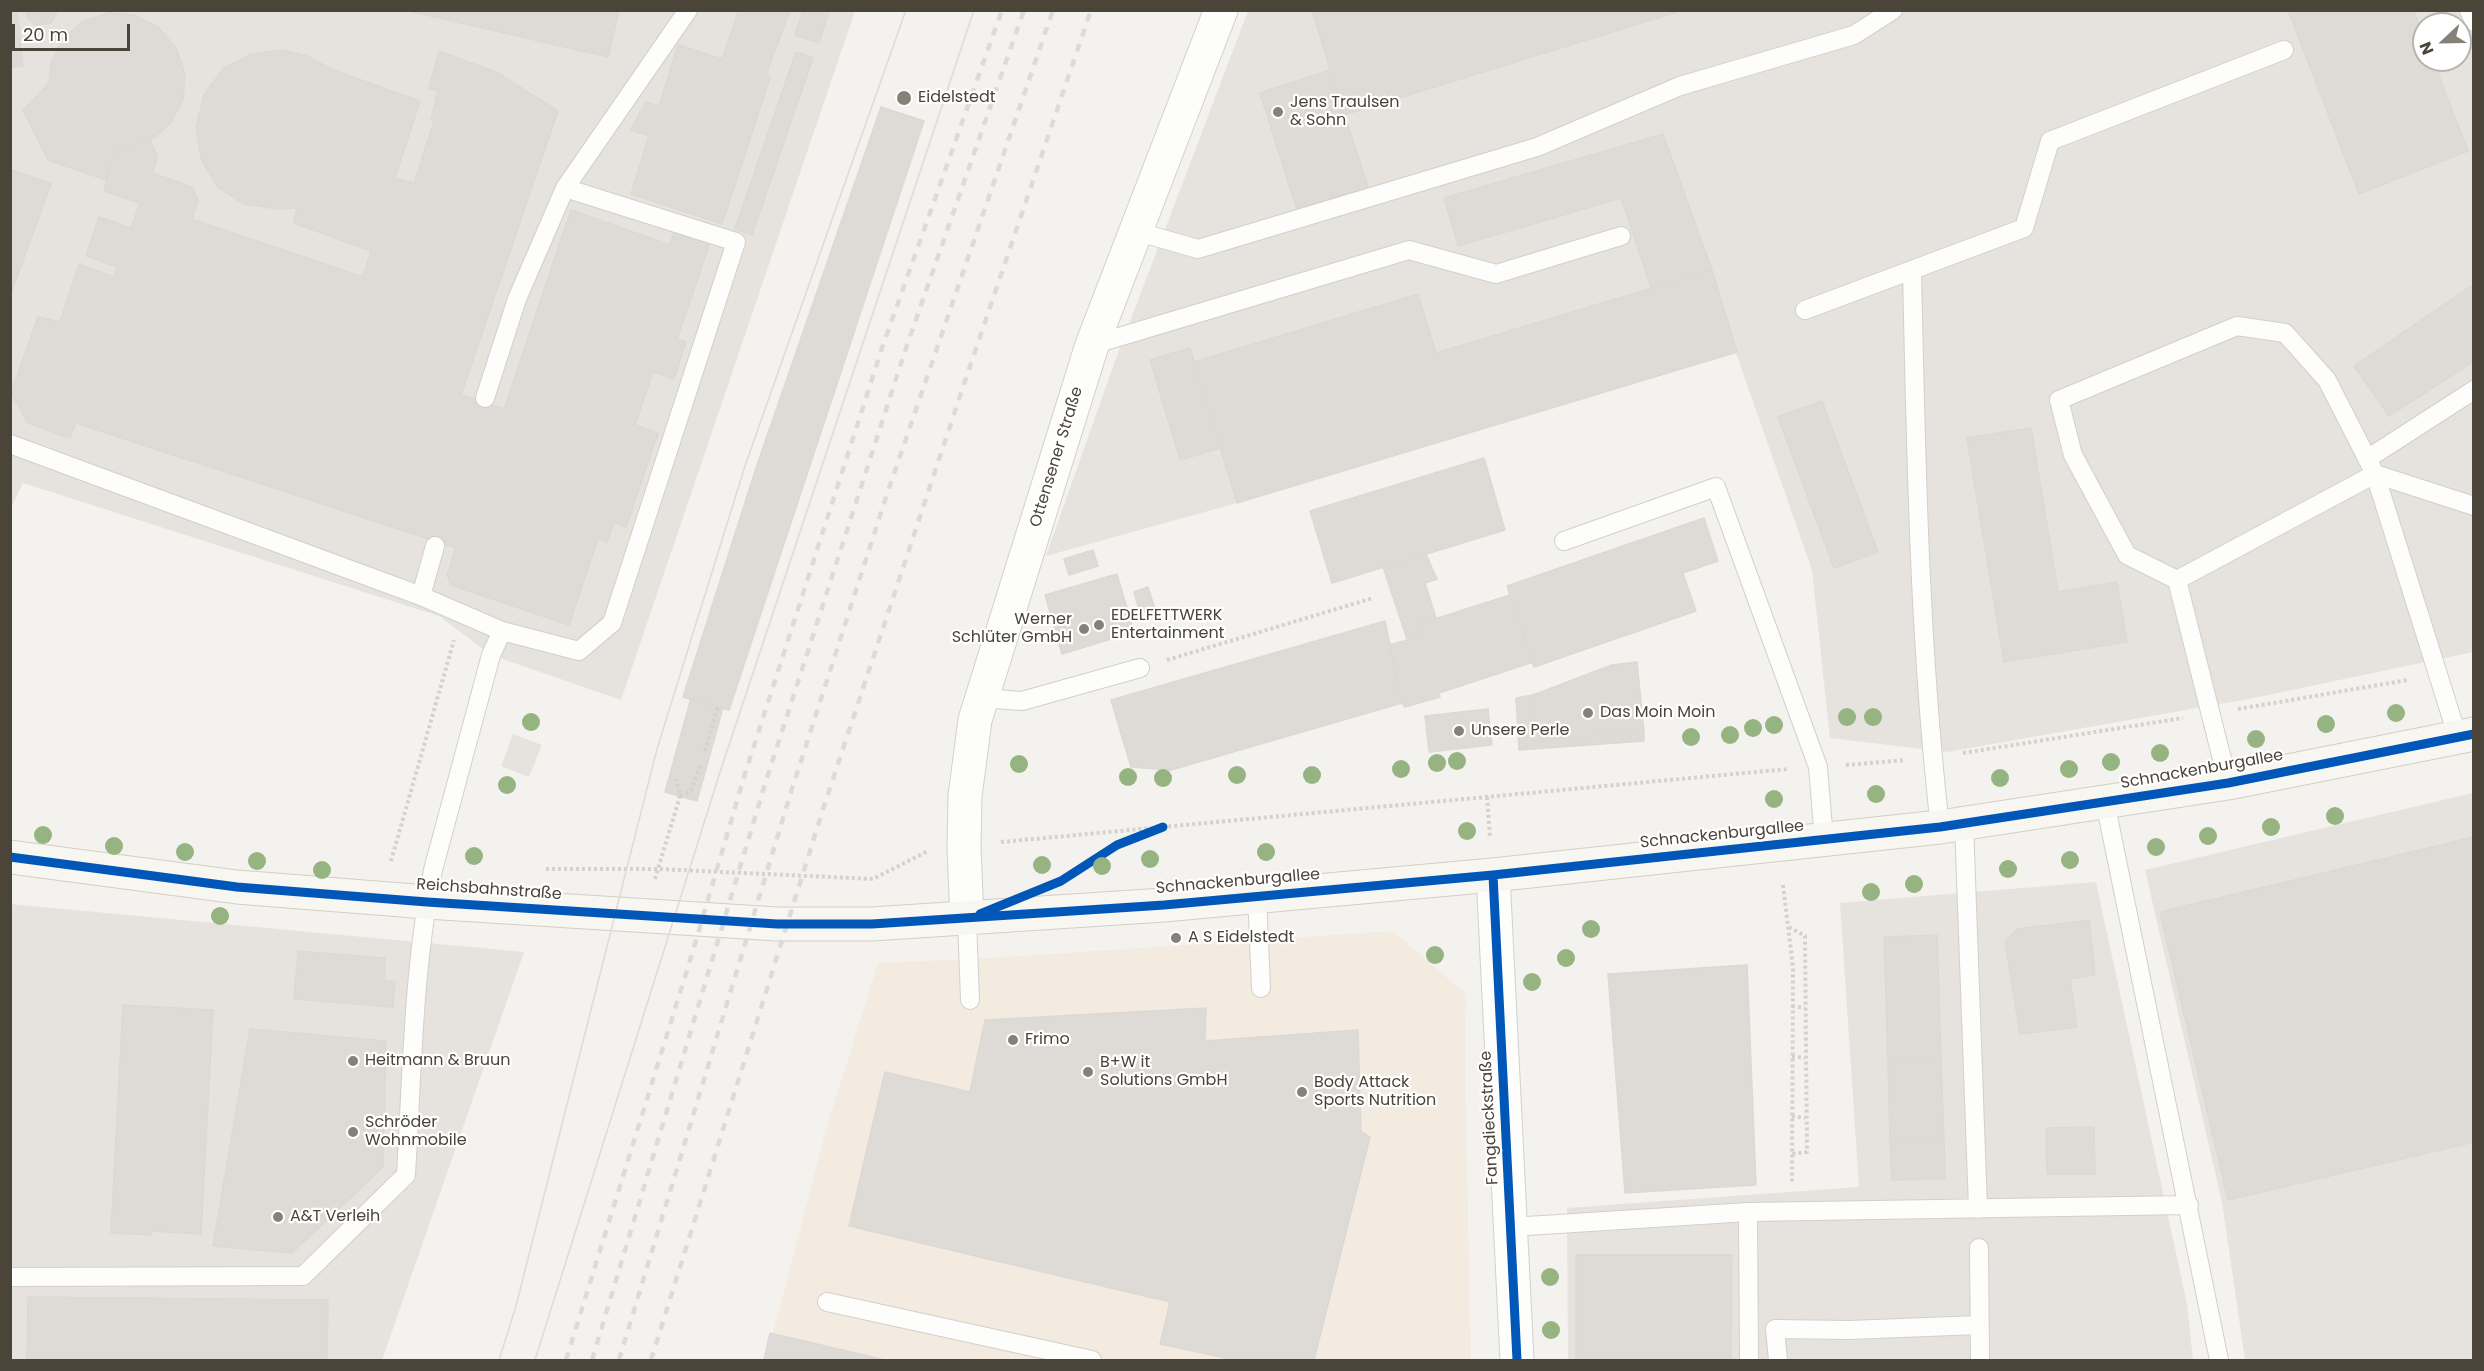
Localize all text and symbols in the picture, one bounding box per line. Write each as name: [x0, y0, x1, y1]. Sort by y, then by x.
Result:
scale bar: [15, 12, 134, 50]
north arrow: [2412, 12, 2472, 72]
text: 20 m: [23, 22, 68, 47]
text: N: [2414, 38, 2440, 58]
place label: Eidelstedt: [918, 88, 996, 108]
marker: Eidelstedt: [895, 89, 913, 107]
place label: Jens Traulsen & Sohn: [1290, 93, 1399, 131]
marker: Jens Traulsen & Sohn: [1271, 105, 1285, 119]
street label: Ottensener Straße: [1026, 384, 1088, 530]
place label: EDELFETTWERK Entertainment: [1111, 606, 1224, 644]
place label: Werner Schlüter GmbH: [952, 610, 1072, 648]
marker: EDELFETTWERK Entertainment: [1092, 618, 1106, 632]
marker: Werner Schlüter GmbH: [1077, 622, 1091, 636]
place label: Das Moin Moin: [1600, 703, 1715, 723]
marker: Das Moin Moin: [1581, 706, 1595, 720]
place label: Unsere Perle: [1471, 721, 1569, 741]
marker: Unsere Perle: [1452, 724, 1466, 738]
street label: Schnackenburgallee: [2119, 746, 2285, 794]
street label: Schnackenburgallee: [1639, 817, 1805, 853]
street label: Schnackenburgallee: [1155, 865, 1321, 899]
street label: Reichsbahnstraße: [416, 875, 562, 905]
place label: A S Eidelstedt: [1188, 928, 1294, 948]
marker: A S Eidelstedt: [1169, 931, 1183, 945]
place label: Frimo: [1025, 1030, 1070, 1050]
marker: Frimo: [1006, 1033, 1020, 1047]
street label: Fangdieckstraße: [1477, 1050, 1503, 1186]
place label: Heitmann & Bruun: [365, 1051, 510, 1071]
place label: B+W it Solutions GmbH: [1100, 1053, 1227, 1091]
marker: Heitmann & Bruun: [346, 1054, 360, 1068]
marker: B+W it Solutions GmbH: [1081, 1065, 1095, 1079]
place label: Body Attack Sports Nutrition: [1314, 1073, 1436, 1111]
marker: Body Attack Sports Nutrition: [1295, 1085, 1309, 1099]
place label: Schröder Wohnmobile: [365, 1113, 467, 1151]
marker: Schröder Wohnmobile: [346, 1125, 360, 1139]
place label: A&T Verleih: [290, 1207, 380, 1227]
marker: A&T Verleih: [271, 1210, 285, 1224]

